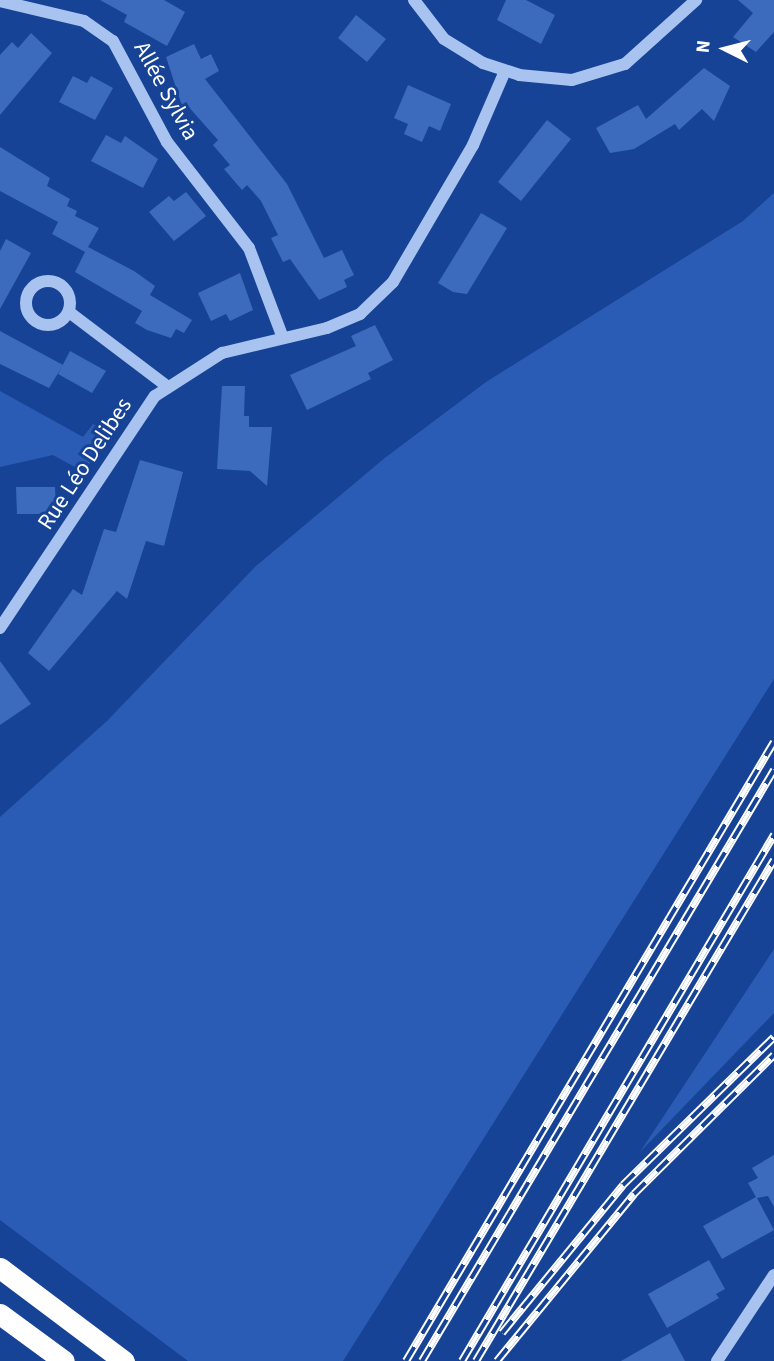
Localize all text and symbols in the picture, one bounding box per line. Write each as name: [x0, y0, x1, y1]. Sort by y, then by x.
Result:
north arrow: [690, 14, 760, 84]
street label: Allée Sylvia: [128, 37, 204, 145]
text: N: [690, 39, 718, 54]
street label: Rue Léo Delibes: [32, 393, 138, 535]

